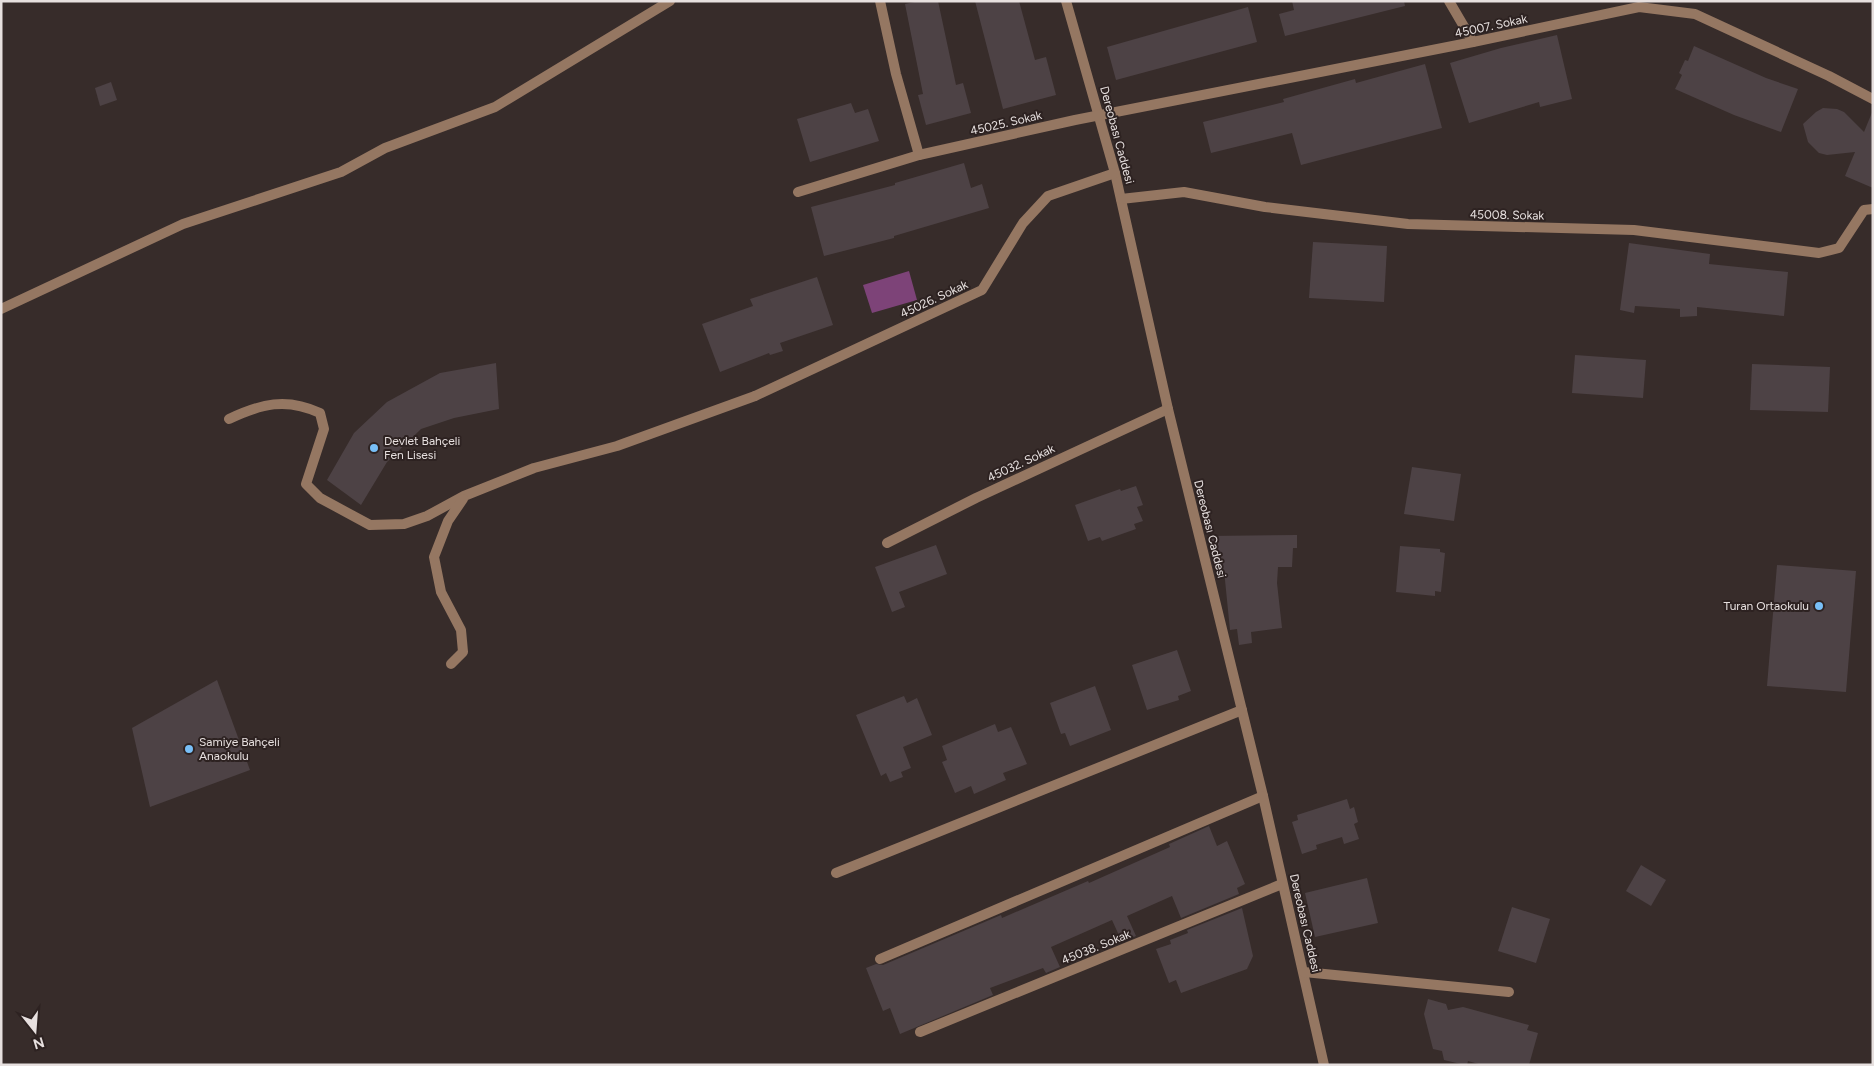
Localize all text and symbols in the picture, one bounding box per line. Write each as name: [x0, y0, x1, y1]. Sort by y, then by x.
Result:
street label: 45007. Sokak: [1454, 11, 1529, 40]
street label: Dereobası Caddesi: [1097, 85, 1137, 185]
street label: 45025. Sokak: [969, 108, 1043, 138]
street label: 45008. Sokak: [1470, 207, 1545, 223]
street label: 45026. Sokak: [898, 277, 970, 321]
place label: Devlet Bahçeli Fen Lisesi: [384, 434, 460, 462]
street label: 45032. Sokak: [985, 441, 1057, 485]
marker: Devlet Bahçeli Fen Lisesi: [368, 442, 380, 454]
street label: Dereobası Caddesi: [1191, 478, 1229, 580]
place label: Turan Ortaokulu: [1724, 599, 1809, 613]
marker: Turan Ortaokulu: [1813, 600, 1825, 612]
place label: Samiye Bahçeli Anaokulu: [199, 735, 280, 763]
marker: Samiye Bahçeli Anaokulu: [183, 743, 195, 755]
street label: Dereobası Caddesi: [1287, 872, 1323, 974]
street label: 45038. Sokak: [1059, 927, 1133, 967]
north arrow: [10, 1006, 60, 1056]
text: N: [31, 1033, 46, 1053]

